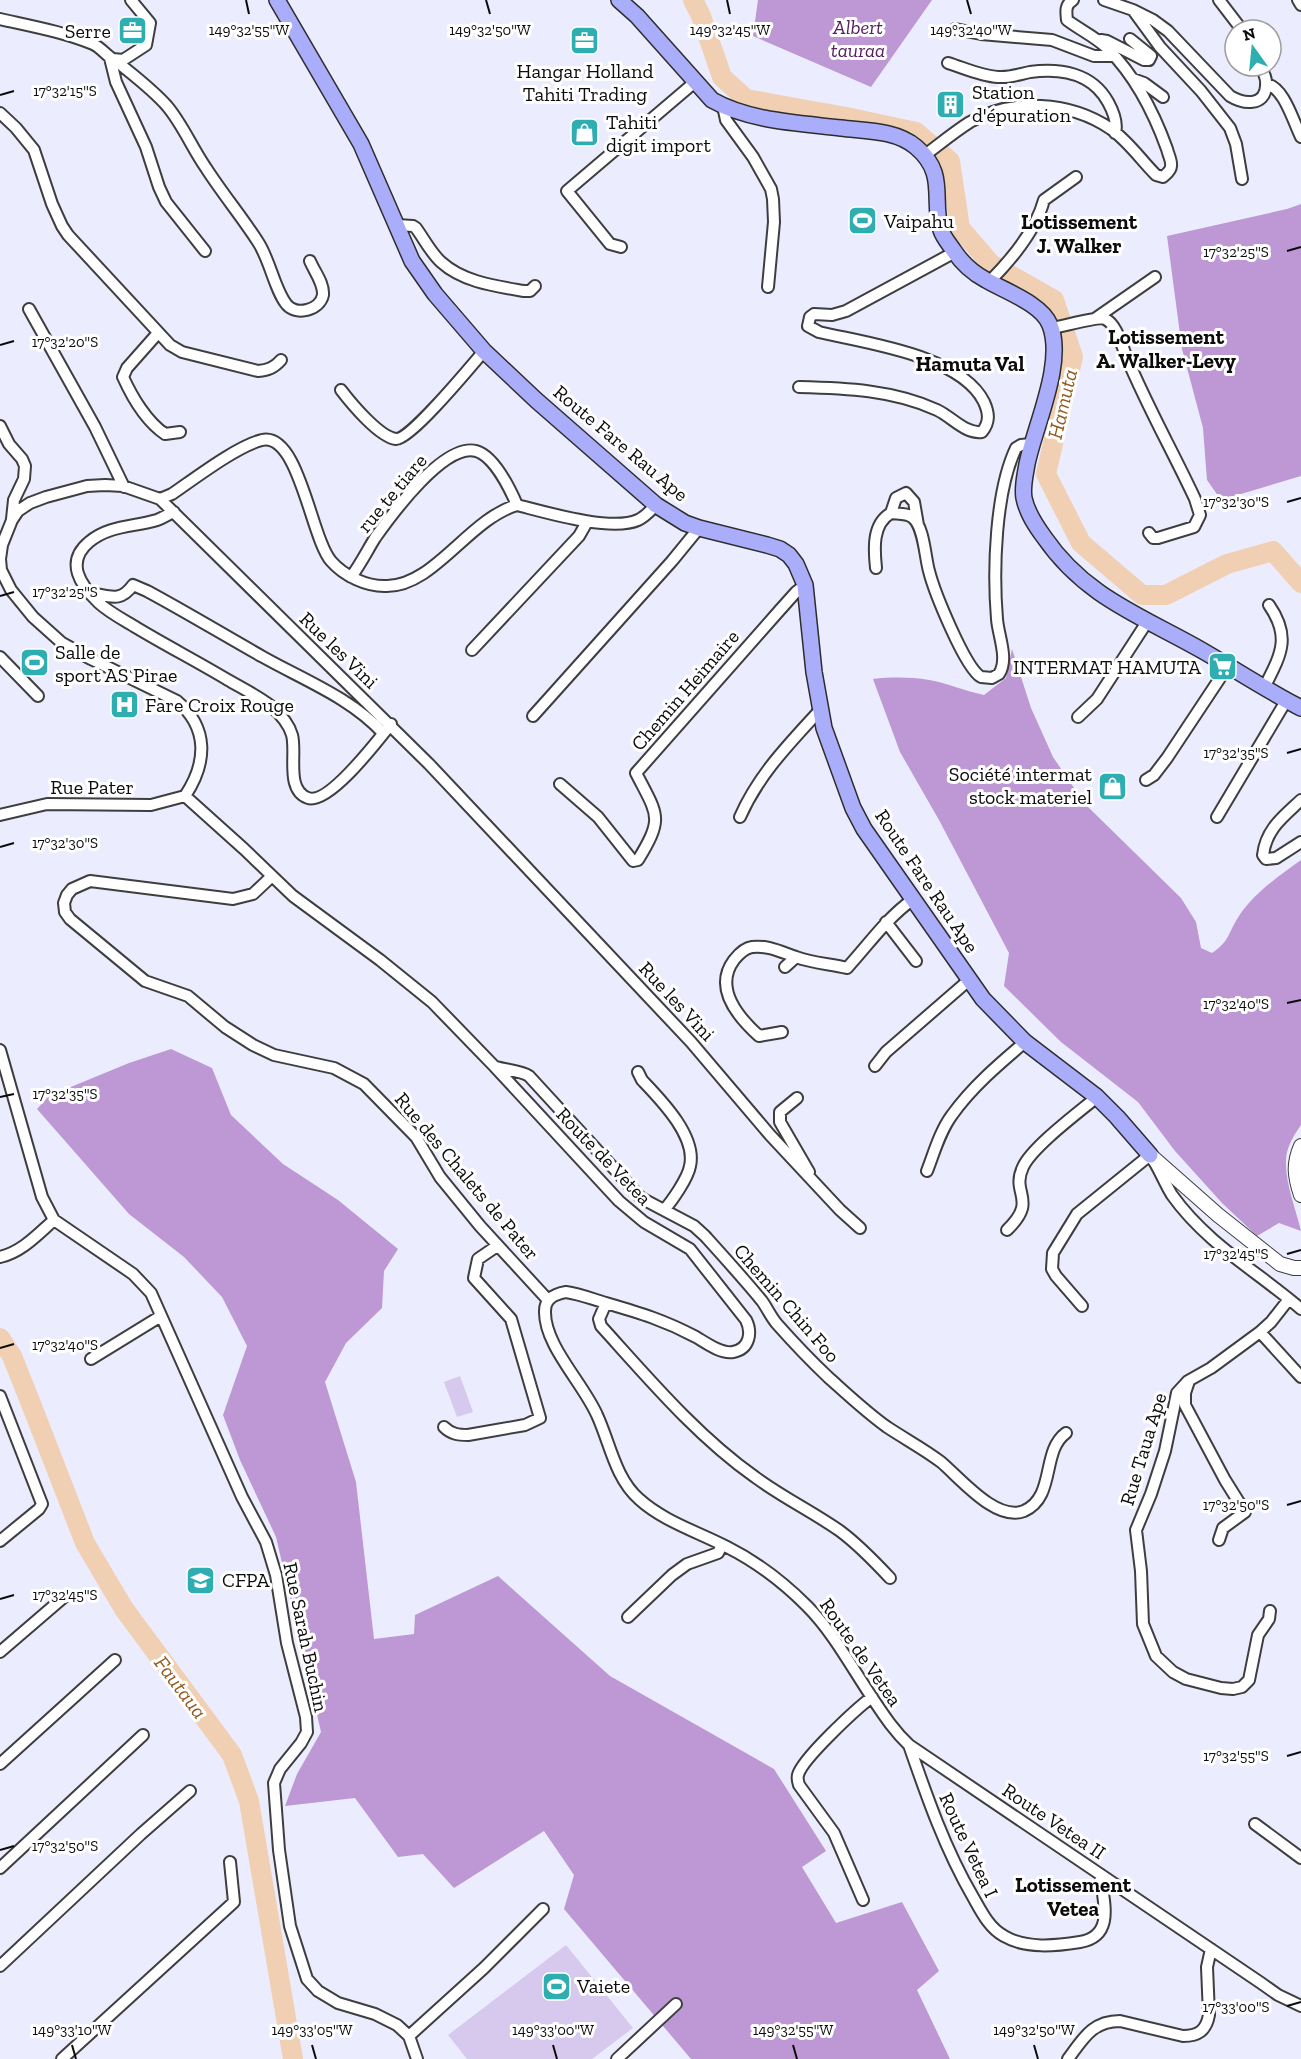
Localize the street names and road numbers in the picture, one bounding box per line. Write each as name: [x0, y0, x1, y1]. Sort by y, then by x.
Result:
street label: Route Fare Rau Ape: [549, 380, 693, 506]
street label: rue te tiare: [352, 449, 432, 537]
street label: Rue les Vini: [295, 607, 384, 694]
street label: Chemin Heimaire: [626, 625, 744, 755]
street label: Rue Pater: [50, 775, 134, 799]
street label: Route Fare Rau Ape: [870, 805, 984, 957]
street label: Rue les Vini: [634, 956, 720, 1046]
street label: Rue des Chalets de Pater: [390, 1087, 544, 1265]
street label: Route de Vetea: [551, 1102, 657, 1210]
street label: Chemin Chin Foo: [729, 1239, 845, 1367]
street label: Rue Taua Ape: [1114, 1390, 1172, 1508]
street label: Rue Sarah Buchin: [278, 1560, 334, 1714]
street label: Route de Vetea: [815, 1593, 907, 1711]
street label: Route Vetea II: [998, 1778, 1110, 1864]
street label: Route Vetea I: [934, 1789, 1004, 1901]

